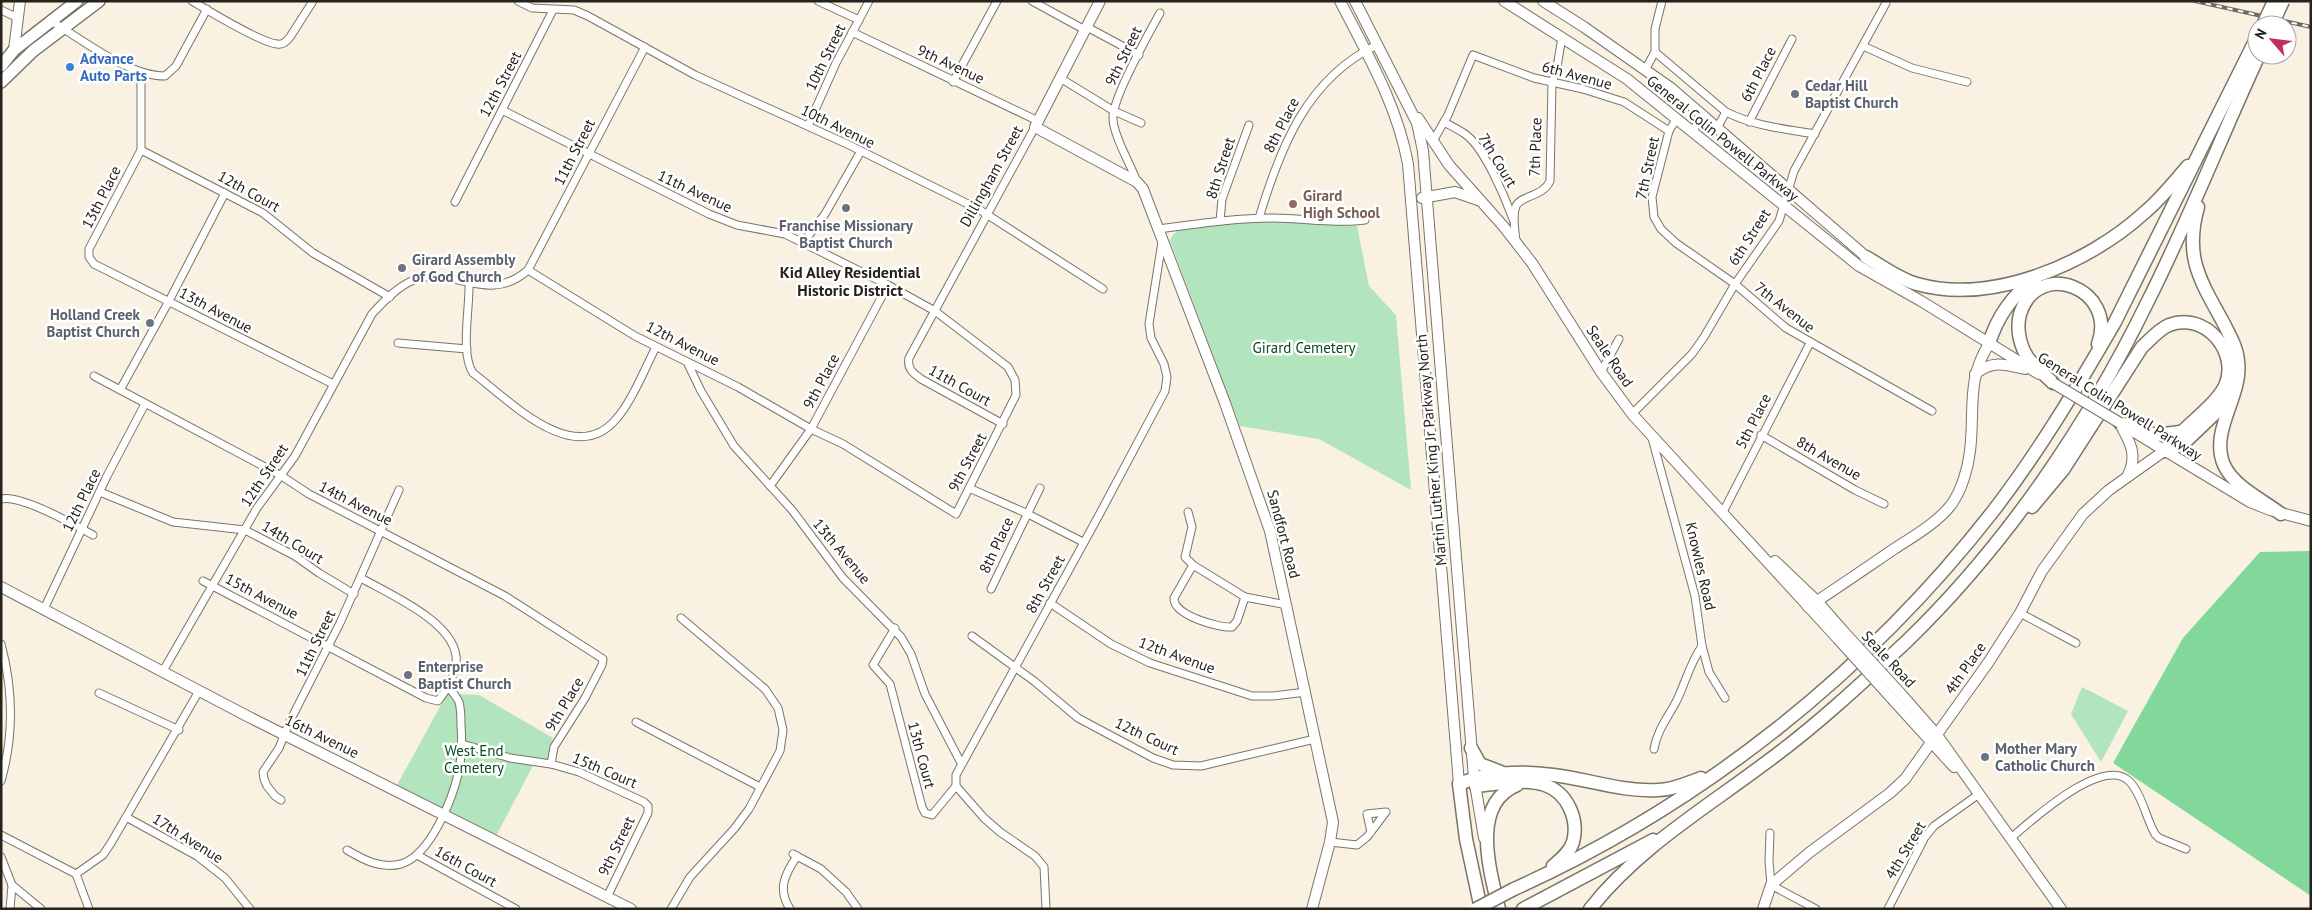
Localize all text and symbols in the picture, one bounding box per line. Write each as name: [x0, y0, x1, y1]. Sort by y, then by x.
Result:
north arrow: [2247, 15, 2297, 65]
street label: 10th Street: [801, 20, 849, 94]
street label: 9th Street: [1100, 23, 1146, 89]
text: N: [2250, 26, 2271, 42]
street label: 9th Avenue: [914, 40, 988, 88]
street label: 6th Place: [1736, 43, 1780, 105]
street label: 12th Street: [475, 48, 525, 120]
place label: Advance Auto Parts: [80, 49, 147, 85]
street label: 6th Avenue: [1540, 57, 1614, 93]
marker: Advance Auto Parts: [64, 61, 76, 73]
street label: General Colin Powell Parkway: [1643, 71, 1803, 205]
place label: Cedar Hill Baptist Church: [1805, 76, 1898, 112]
marker: Cedar Hill Baptist Church: [1789, 88, 1801, 100]
street label: 8th Place: [1259, 94, 1303, 156]
street label: 10th Avenue: [798, 100, 878, 152]
street label: 11th Street: [549, 116, 599, 188]
street label: 7th Place: [1524, 117, 1546, 177]
street label: Dillingham Street: [955, 122, 1027, 230]
street label: 7th Court: [1474, 129, 1522, 191]
street label: 8th Street: [1201, 135, 1239, 201]
street label: 7th Street: [1631, 135, 1663, 201]
street label: 13th Place: [77, 162, 125, 232]
street label: 11th Avenue: [655, 165, 735, 217]
street label: 12th Court: [214, 166, 284, 216]
place label: Girard High School: [1303, 186, 1381, 222]
marker: Girard High School: [1287, 198, 1299, 210]
marker: Franchise Missionary Baptist Church: [840, 202, 852, 214]
street label: 6th Street: [1724, 205, 1774, 269]
place label: Franchise Missionary Baptist Church: [779, 216, 914, 252]
place label: Girard Assembly of God Church: [412, 250, 516, 286]
marker: Girard Assembly of God Church: [396, 262, 408, 274]
district label: Kid Alley Residential Historic District: [780, 262, 921, 300]
street label: 7th Avenue: [1751, 278, 1819, 336]
street label: 13th Avenue: [176, 283, 256, 337]
place label: Holland Creek Baptist Church: [47, 305, 141, 341]
street label: 12th Avenue: [643, 316, 723, 370]
marker: Holland Creek Baptist Church: [144, 317, 156, 329]
street label: Seale Road: [1582, 321, 1638, 391]
street label: Martin Luther King Jr Parkway North: [1411, 334, 1451, 566]
park label: Girard Cemetery: [1252, 338, 1356, 357]
street label: General Colin Powell Parkway: [2034, 348, 2206, 464]
street label: 9th Place: [799, 350, 843, 412]
street label: 11th Court: [925, 360, 995, 410]
street label: 5th Place: [1731, 390, 1775, 452]
street label: 9th Street: [944, 429, 990, 495]
street label: 8th Avenue: [1793, 432, 1865, 484]
street label: 12th Street: [236, 440, 292, 510]
street label: 12th Place: [58, 465, 104, 535]
street label: 14th Avenue: [316, 476, 396, 530]
street label: Sandfort Road: [1263, 488, 1305, 580]
street label: 13th Avenue: [809, 514, 875, 588]
street label: 8th Place: [975, 514, 1017, 576]
street label: 14th Court: [259, 516, 327, 568]
street label: Knowles Road: [1682, 520, 1720, 612]
street label: 8th Street: [1021, 552, 1069, 616]
street label: 15th Avenue: [222, 569, 302, 623]
street label: 11th Street: [291, 606, 339, 680]
street label: Seale Road: [1858, 627, 1920, 691]
street label: 12th Avenue: [1136, 632, 1218, 678]
street label: 4th Place: [1940, 638, 1990, 698]
place label: Enterprise Baptist Church: [418, 657, 511, 693]
marker: Enterprise Baptist Church: [402, 669, 414, 681]
street label: 9th Place: [540, 674, 588, 734]
street label: 16th Avenue: [282, 710, 362, 762]
street label: 12th Court: [1112, 713, 1182, 759]
street label: 13th Court: [904, 719, 940, 791]
place label: Mother Mary Catholic Church: [1995, 739, 2095, 775]
park label: West End Cemetery: [444, 741, 504, 777]
street label: 15th Court: [570, 748, 640, 792]
marker: Mother Mary Catholic Church: [1979, 751, 1991, 763]
street label: 17th Avenue: [149, 809, 227, 867]
street label: 9th Street: [593, 813, 639, 879]
street label: 4th Street: [1880, 818, 1930, 882]
street label: 16th Court: [431, 841, 501, 891]

